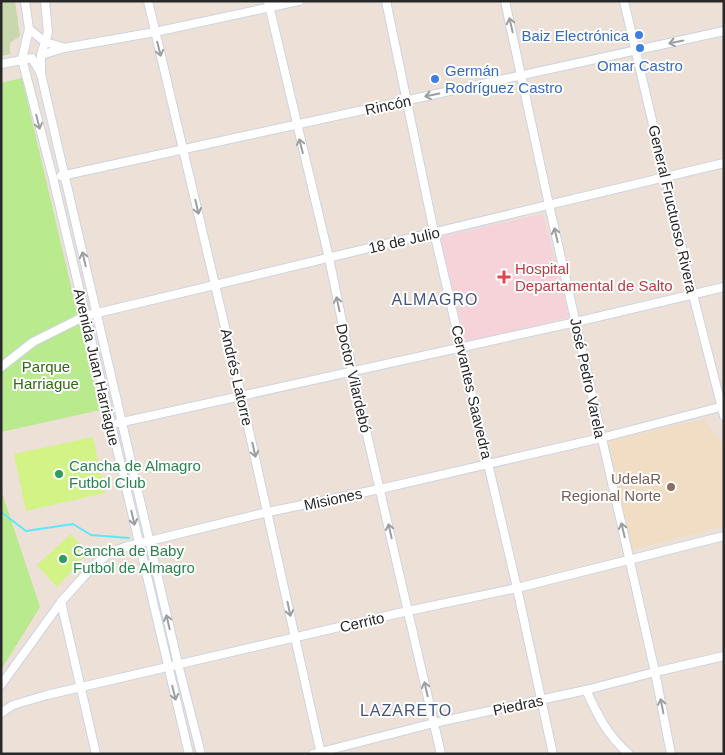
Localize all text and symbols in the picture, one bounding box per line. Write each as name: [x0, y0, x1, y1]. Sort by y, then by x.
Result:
one-way arrow: [506, 17, 515, 33]
place label: Baiz Electrónica: [521, 27, 630, 44]
marker: Baiz Electrónica: [633, 29, 645, 41]
one-way arrow: [669, 38, 685, 47]
one-way arrow: [155, 40, 164, 56]
marker: Omar Castro: [634, 42, 646, 54]
place label: Omar Castro: [597, 57, 683, 74]
place label: Germán Rodríguez Castro: [445, 62, 563, 96]
marker: Germán Rodríguez Castro: [429, 73, 441, 85]
one-way arrow: [424, 91, 440, 100]
street label: Rincón: [363, 92, 413, 118]
one-way arrow: [34, 113, 43, 129]
street label: General Fructuoso Rivera: [645, 123, 701, 295]
one-way arrow: [296, 138, 305, 154]
one-way arrow: [193, 198, 202, 214]
street label: 18 de Julio: [367, 224, 441, 256]
one-way arrow: [551, 228, 560, 244]
one-way arrow: [79, 251, 88, 267]
place label: Hospital Departamental de Salto: [515, 260, 673, 294]
marker: Hospital Departamental de Salto: [497, 270, 511, 284]
street label: Avenida Juan Harriague: [71, 287, 123, 447]
district label: ALMAGRO: [391, 291, 479, 308]
one-way arrow: [333, 297, 342, 313]
street label: José Pedro Varela: [567, 316, 609, 440]
street label: Doctor Vilardebó: [333, 322, 375, 434]
street label: Cervantes Saavedra: [448, 323, 496, 461]
street label: Andrés Latorre: [218, 327, 256, 427]
park label: Parque Harriague: [13, 358, 79, 392]
one-way arrow: [250, 442, 259, 458]
place label: Cancha de Almagro Futbol Club: [69, 457, 201, 491]
marker: Cancha de Almagro Futbol Club: [53, 468, 65, 480]
place label: UdelaR Regional Norte: [561, 470, 661, 504]
marker: UdelaR Regional Norte: [665, 481, 677, 493]
street label: Misiones: [302, 485, 364, 513]
one-way arrow: [129, 509, 138, 525]
one-way arrow: [385, 523, 394, 539]
one-way arrow: [618, 523, 627, 539]
place label: Cancha de Baby Futbol de Almagro: [73, 542, 195, 576]
marker: Cancha de Baby Futbol de Almagro: [57, 553, 69, 565]
one-way arrow: [285, 600, 294, 616]
street label: Cerrito: [338, 609, 386, 635]
one-way arrow: [163, 614, 172, 630]
one-way arrow: [421, 682, 430, 698]
one-way arrow: [170, 685, 179, 701]
street label: Piedras: [491, 691, 545, 719]
one-way arrow: [656, 698, 666, 714]
district label: LAZARETO: [360, 702, 452, 719]

